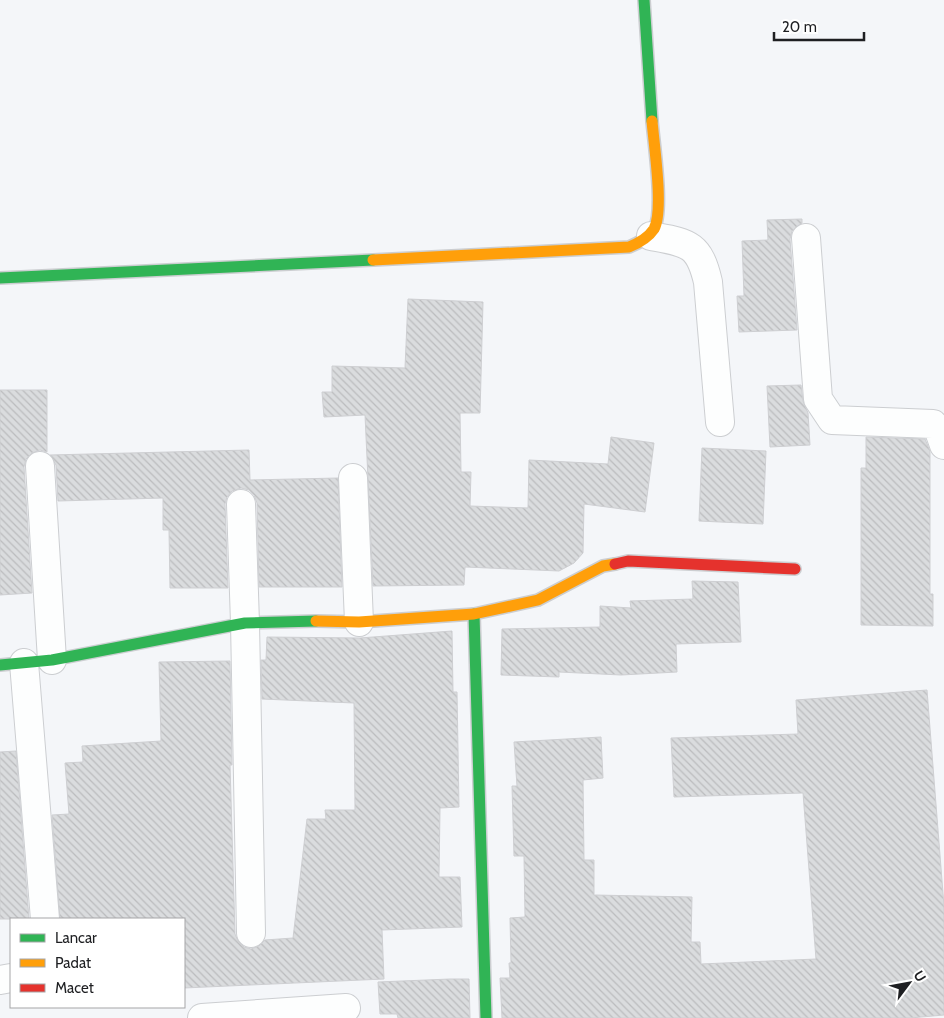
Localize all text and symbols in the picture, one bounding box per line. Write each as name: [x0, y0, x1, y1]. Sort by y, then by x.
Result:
scale bar: [774, 10, 864, 42]
text: 20 m: [782, 18, 817, 36]
legend: [10, 918, 185, 1008]
text: Lancar: [55, 929, 97, 947]
text: Padat: [55, 954, 91, 972]
north arrow: [884, 958, 934, 1008]
text: U: [910, 967, 930, 985]
text: Macet: [55, 979, 94, 997]

